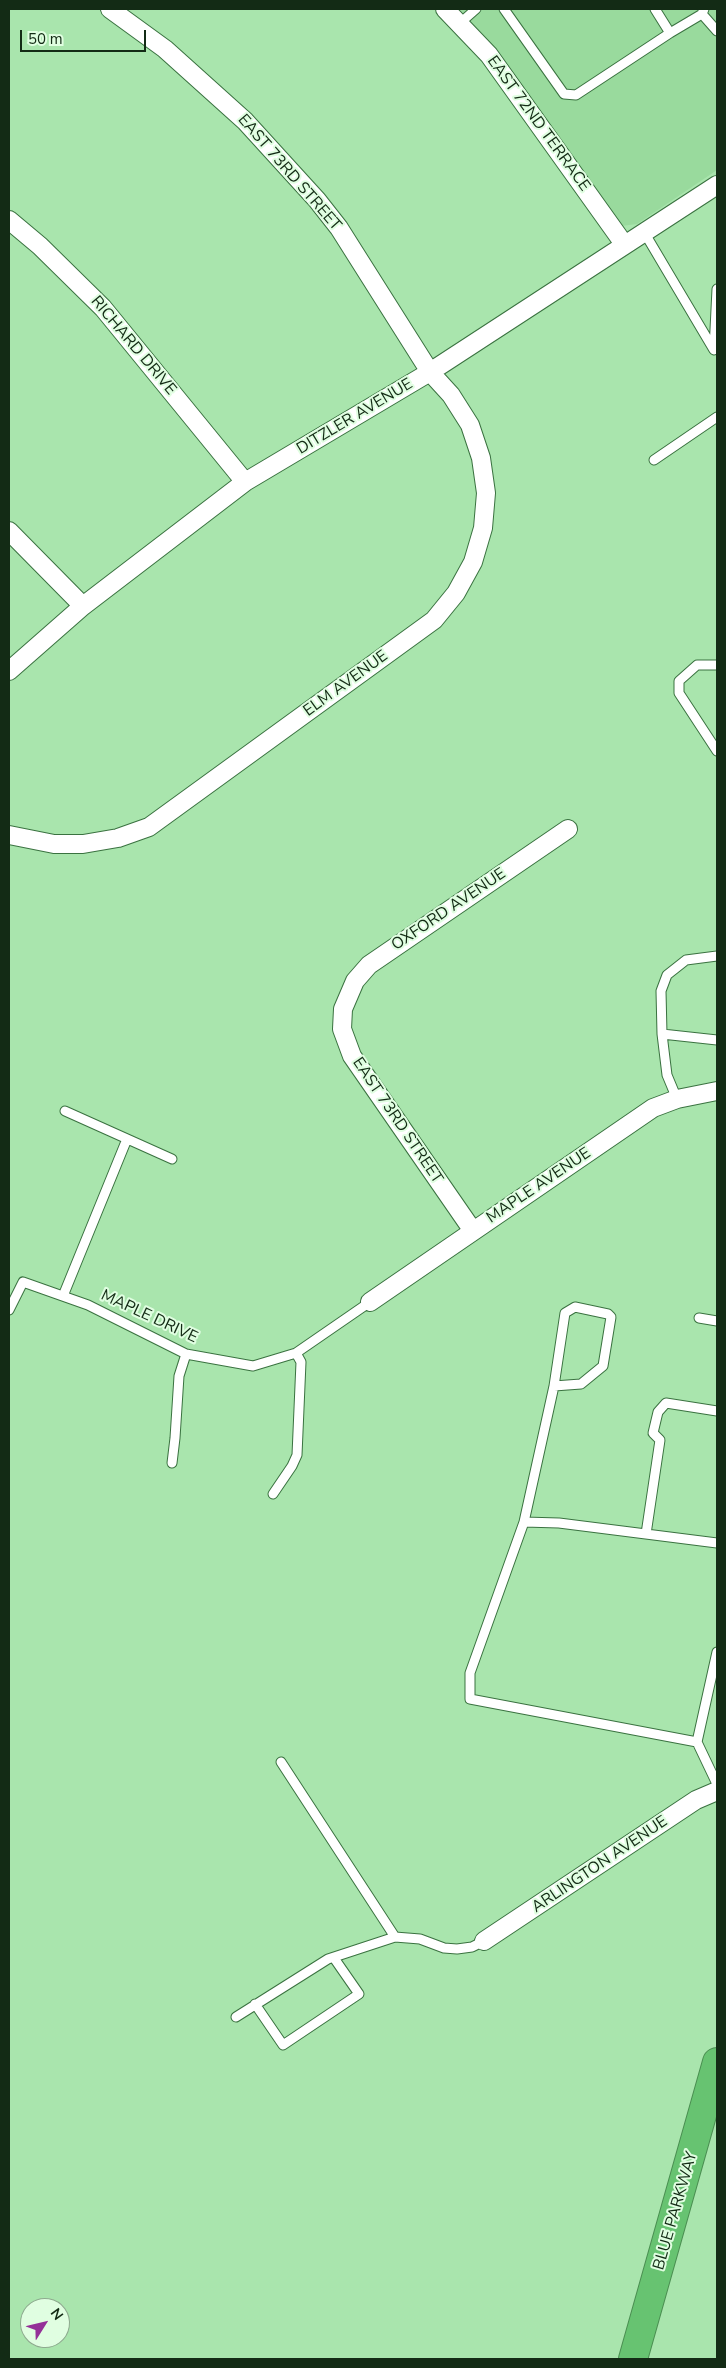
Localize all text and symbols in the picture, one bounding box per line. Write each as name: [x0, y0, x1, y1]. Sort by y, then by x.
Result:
scale bar: [22, 20, 149, 52]
text: 50 m: [28, 29, 63, 49]
street label: EAST 72ND TERRACE: [482, 53, 594, 195]
street label: EAST 73RD STREET: [233, 111, 345, 235]
street label: RICHARD DRIVE: [86, 293, 180, 399]
street label: DITZLER AVENUE: [294, 375, 416, 459]
street label: ELM AVENUE: [300, 647, 392, 721]
street label: OXFORD AVENUE: [388, 865, 510, 955]
street label: EAST 73RD STREET: [348, 1054, 446, 1188]
street label: MAPLE AVENUE: [483, 1144, 595, 1228]
street label: MAPLE DRIVE: [98, 1286, 200, 1348]
street label: ARLINGTON AVENUE: [529, 1812, 671, 1918]
street label: BLUE PARKWAY: [650, 2150, 702, 2272]
north arrow: [20, 2298, 70, 2348]
text: N: [46, 2305, 67, 2324]

